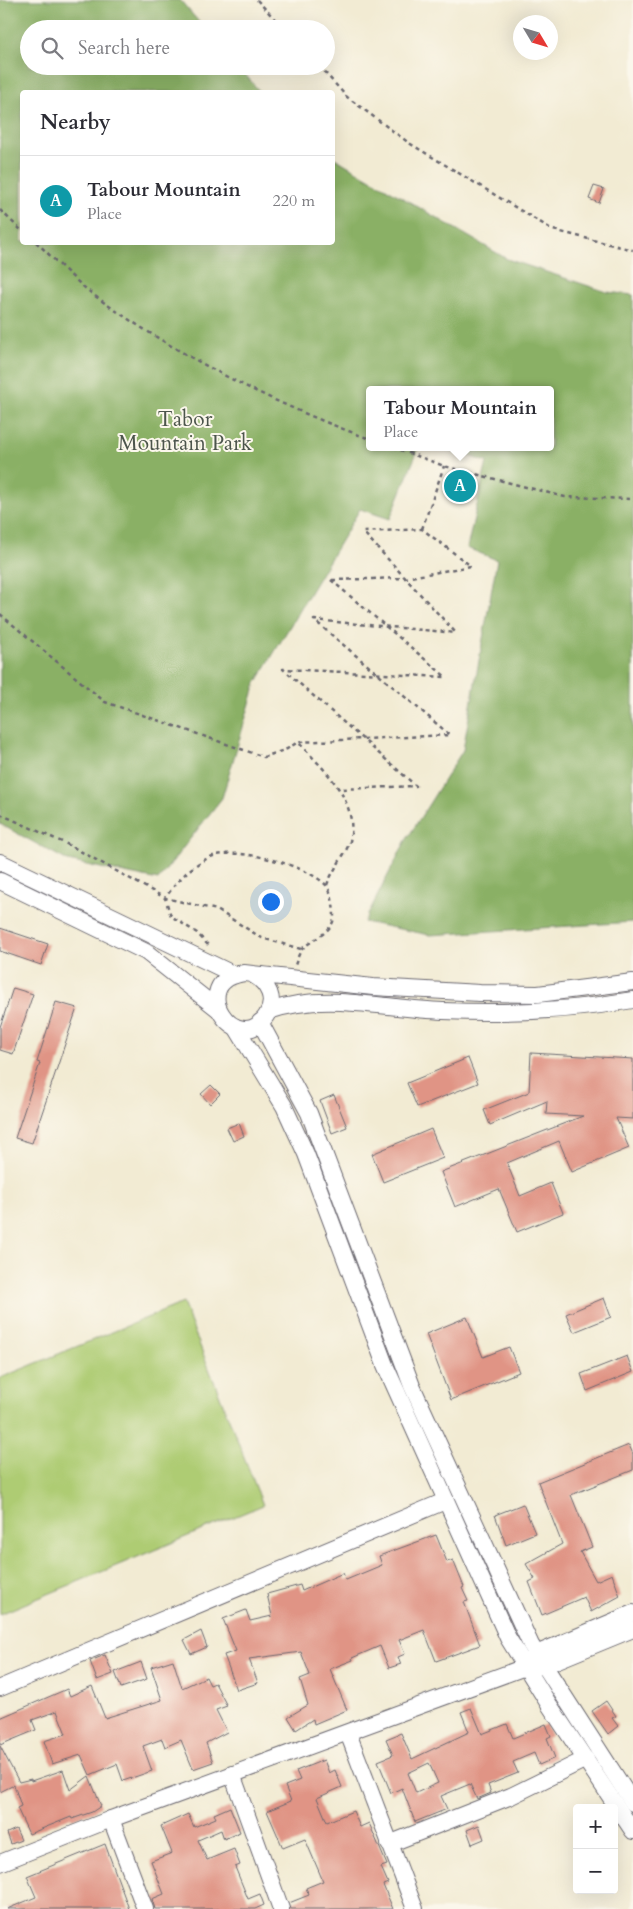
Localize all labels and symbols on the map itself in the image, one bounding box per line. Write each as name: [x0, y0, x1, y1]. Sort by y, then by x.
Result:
north arrow: [513, 15, 558, 60]
park label: Tabor Mountain Park: [118, 405, 253, 458]
pin: A: [444, 467, 476, 505]
your location: [258, 889, 284, 915]

